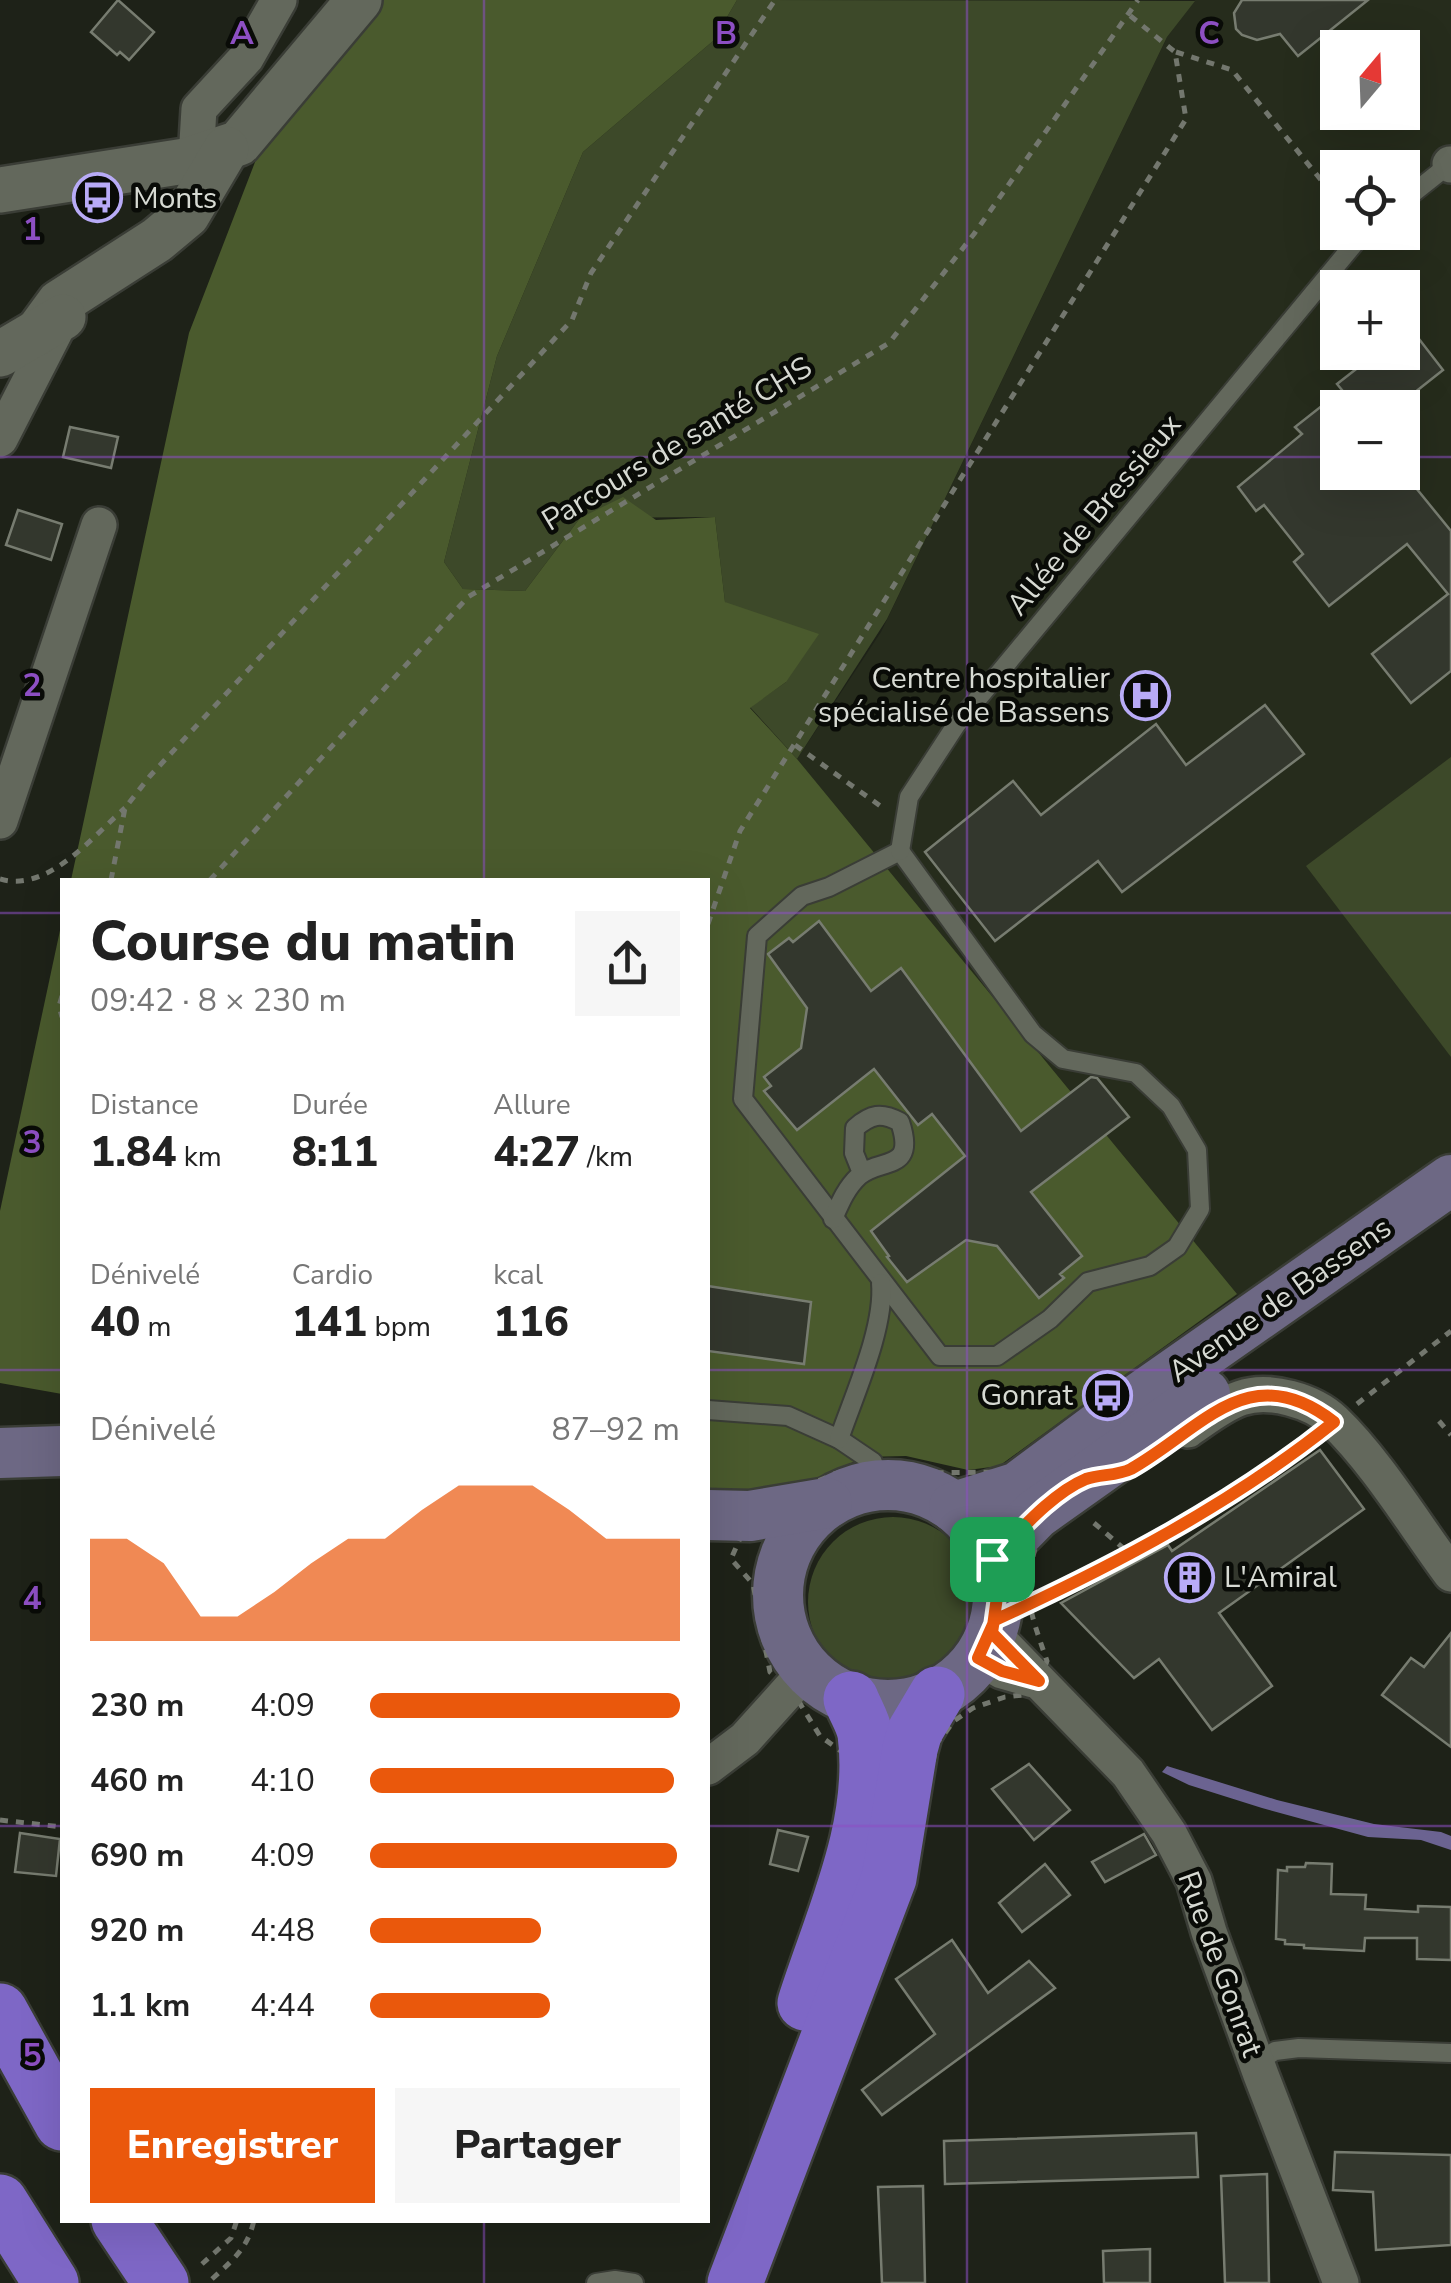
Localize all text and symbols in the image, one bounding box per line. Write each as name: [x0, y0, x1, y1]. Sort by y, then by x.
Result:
text: A: [230, 12, 254, 55]
text: B: [715, 12, 737, 55]
text: C: [1198, 12, 1220, 55]
north arrow: [1320, 30, 1420, 130]
map controls: [1320, 30, 1420, 490]
button: locate: [1320, 150, 1420, 250]
bus stop icon: Monts: [72, 172, 124, 224]
place label: Monts: [133, 178, 217, 219]
text: 1: [22, 208, 42, 251]
button: +: [1320, 270, 1420, 370]
street label: Parcours de santé CHS: [534, 347, 820, 541]
button: −: [1320, 390, 1420, 490]
street label: Allée de Bressieux: [997, 405, 1191, 624]
place label: Centre hospitalier spécialisé de Bassens: [818, 658, 1110, 733]
text: 2: [22, 664, 42, 707]
hospital icon: Centre hospitalier spécialisé de Bassens: [1119, 669, 1171, 721]
text: Course du matin: [90, 904, 516, 979]
button: share: [575, 911, 680, 1016]
text: 09:42 · 8 × 230 m: [90, 979, 346, 1022]
text: Distance: [90, 1086, 199, 1124]
text: Durée: [292, 1086, 368, 1124]
text: Allure: [493, 1086, 571, 1124]
text: 3: [22, 1121, 42, 1164]
text: 1.84: [90, 1124, 177, 1181]
text: 8:11: [292, 1124, 378, 1181]
text: 4:27: [493, 1124, 580, 1181]
text: km: [177, 1138, 222, 1176]
text: /km: [580, 1138, 633, 1176]
street label: Avenue de Bassens: [1160, 1208, 1400, 1392]
text: Dénivelé: [90, 1256, 200, 1294]
text: Cardio: [292, 1256, 373, 1294]
text: kcal: [493, 1256, 543, 1294]
text: 40: [90, 1294, 140, 1351]
text: 141: [292, 1294, 367, 1351]
text: 116: [493, 1294, 569, 1351]
text: m: [140, 1308, 172, 1346]
text: bpm: [367, 1308, 431, 1346]
bus stop icon: Gonrat: [1082, 1369, 1134, 1421]
place label: Gonrat: [981, 1375, 1073, 1416]
text: Dénivelé: [90, 1408, 216, 1451]
text: 87–92 m: [552, 1408, 680, 1451]
pin: [950, 1517, 1035, 1602]
icon: arrive: [965, 1532, 1020, 1587]
building icon: L'Amiral: [1163, 1551, 1215, 1603]
place label: L'Amiral: [1224, 1557, 1337, 1598]
text: 4: [22, 1577, 42, 1620]
text: 230 m: [90, 1684, 184, 1727]
text: 4:09: [250, 1684, 315, 1727]
text: 460 m: [90, 1759, 184, 1802]
text: 4:10: [250, 1759, 315, 1802]
text: 690 m: [90, 1834, 184, 1877]
text: 4:09: [250, 1834, 315, 1877]
street label: Rue de Gonrat: [1168, 1866, 1273, 2063]
text: 920 m: [90, 1909, 184, 1952]
text: 4:48: [250, 1909, 315, 1952]
text: 1.1 km: [90, 1984, 190, 2027]
text: 4:44: [250, 1984, 315, 2027]
text: 5: [22, 2034, 42, 2077]
button: Enregistrer: [90, 2088, 375, 2203]
button: Partager: [395, 2088, 680, 2203]

